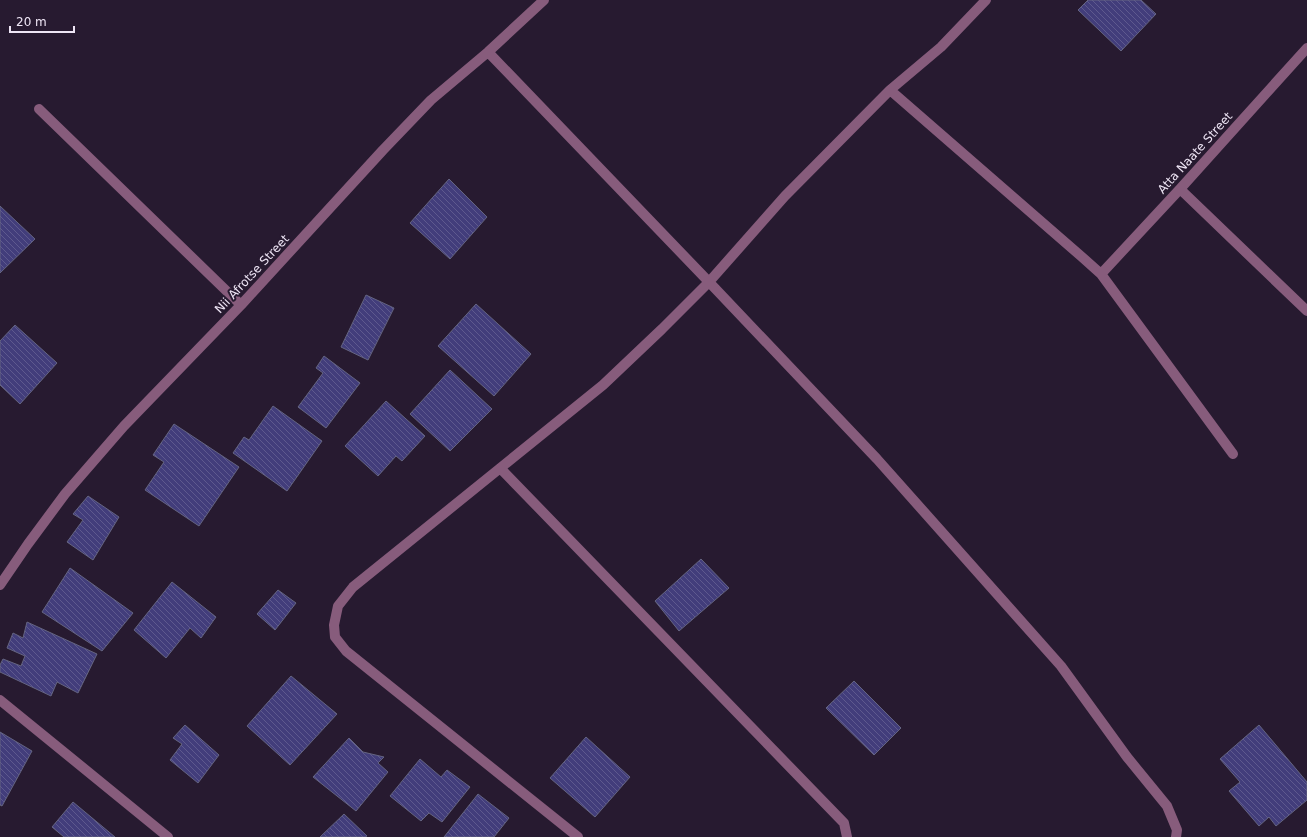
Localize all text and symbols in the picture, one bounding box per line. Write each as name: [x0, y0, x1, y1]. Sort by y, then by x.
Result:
scale bar: [10, 8, 74, 34]
text: 20 m: [16, 15, 47, 29]
street label: Atta Naate Street: [1155, 109, 1235, 197]
street label: Nii Afrotse Street: [212, 232, 292, 316]

